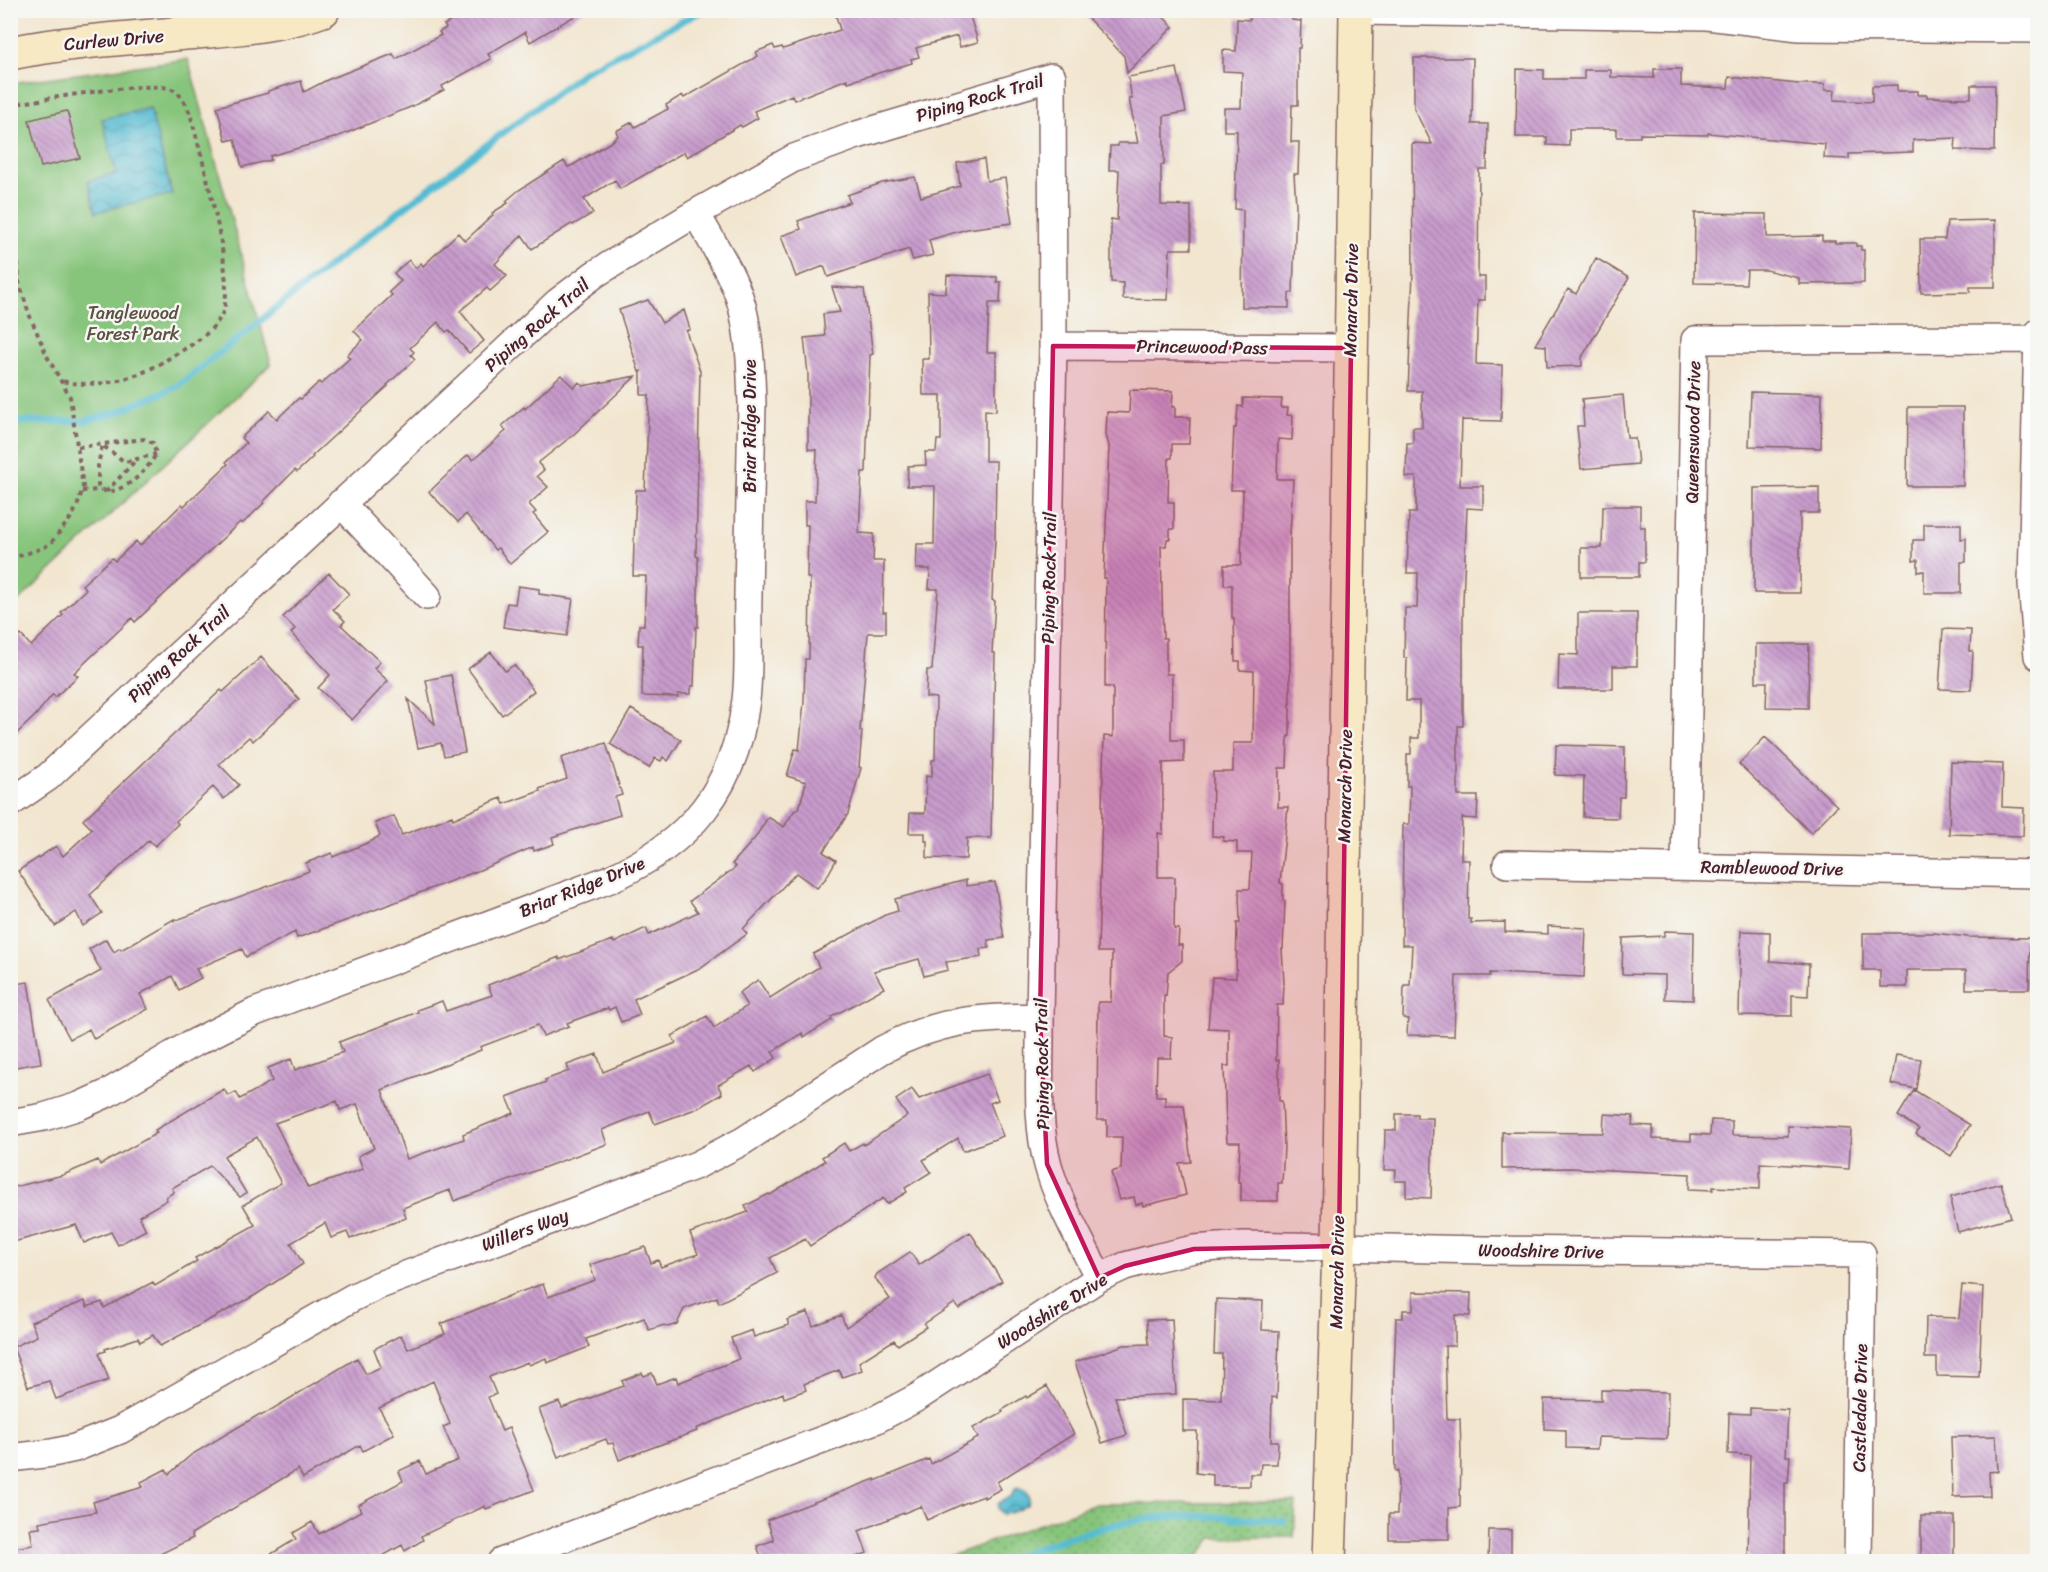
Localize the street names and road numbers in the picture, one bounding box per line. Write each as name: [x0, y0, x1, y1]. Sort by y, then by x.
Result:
street label: Curlew Drive: [63, 20, 165, 60]
street label: Piping Rock Trail: [912, 64, 1049, 132]
street label: Monarch Drive: [1334, 243, 1368, 357]
street label: Piping Rock Trail: [477, 269, 598, 380]
street label: Princewood Pass: [1136, 330, 1269, 364]
street label: Briar Ridge Drive: [734, 359, 766, 493]
street label: Queenswood Drive: [1676, 360, 1710, 504]
street label: Piping Rock Trail: [1032, 511, 1066, 644]
street label: Piping Rock Trail: [120, 597, 239, 711]
street label: Monarch Drive: [1328, 729, 1362, 843]
street label: Briar Ridge Drive: [514, 847, 650, 927]
street label: Ramblewood Drive: [1700, 851, 1844, 885]
street label: Piping Rock Trail: [1025, 997, 1059, 1130]
street label: Willers Way: [477, 1199, 574, 1261]
street label: Monarch Drive: [1320, 1215, 1354, 1329]
street label: Woodshire Drive: [1478, 1234, 1604, 1268]
street label: Woodshire Drive: [990, 1264, 1114, 1358]
street label: Castledale Drive: [1843, 1343, 1877, 1473]

